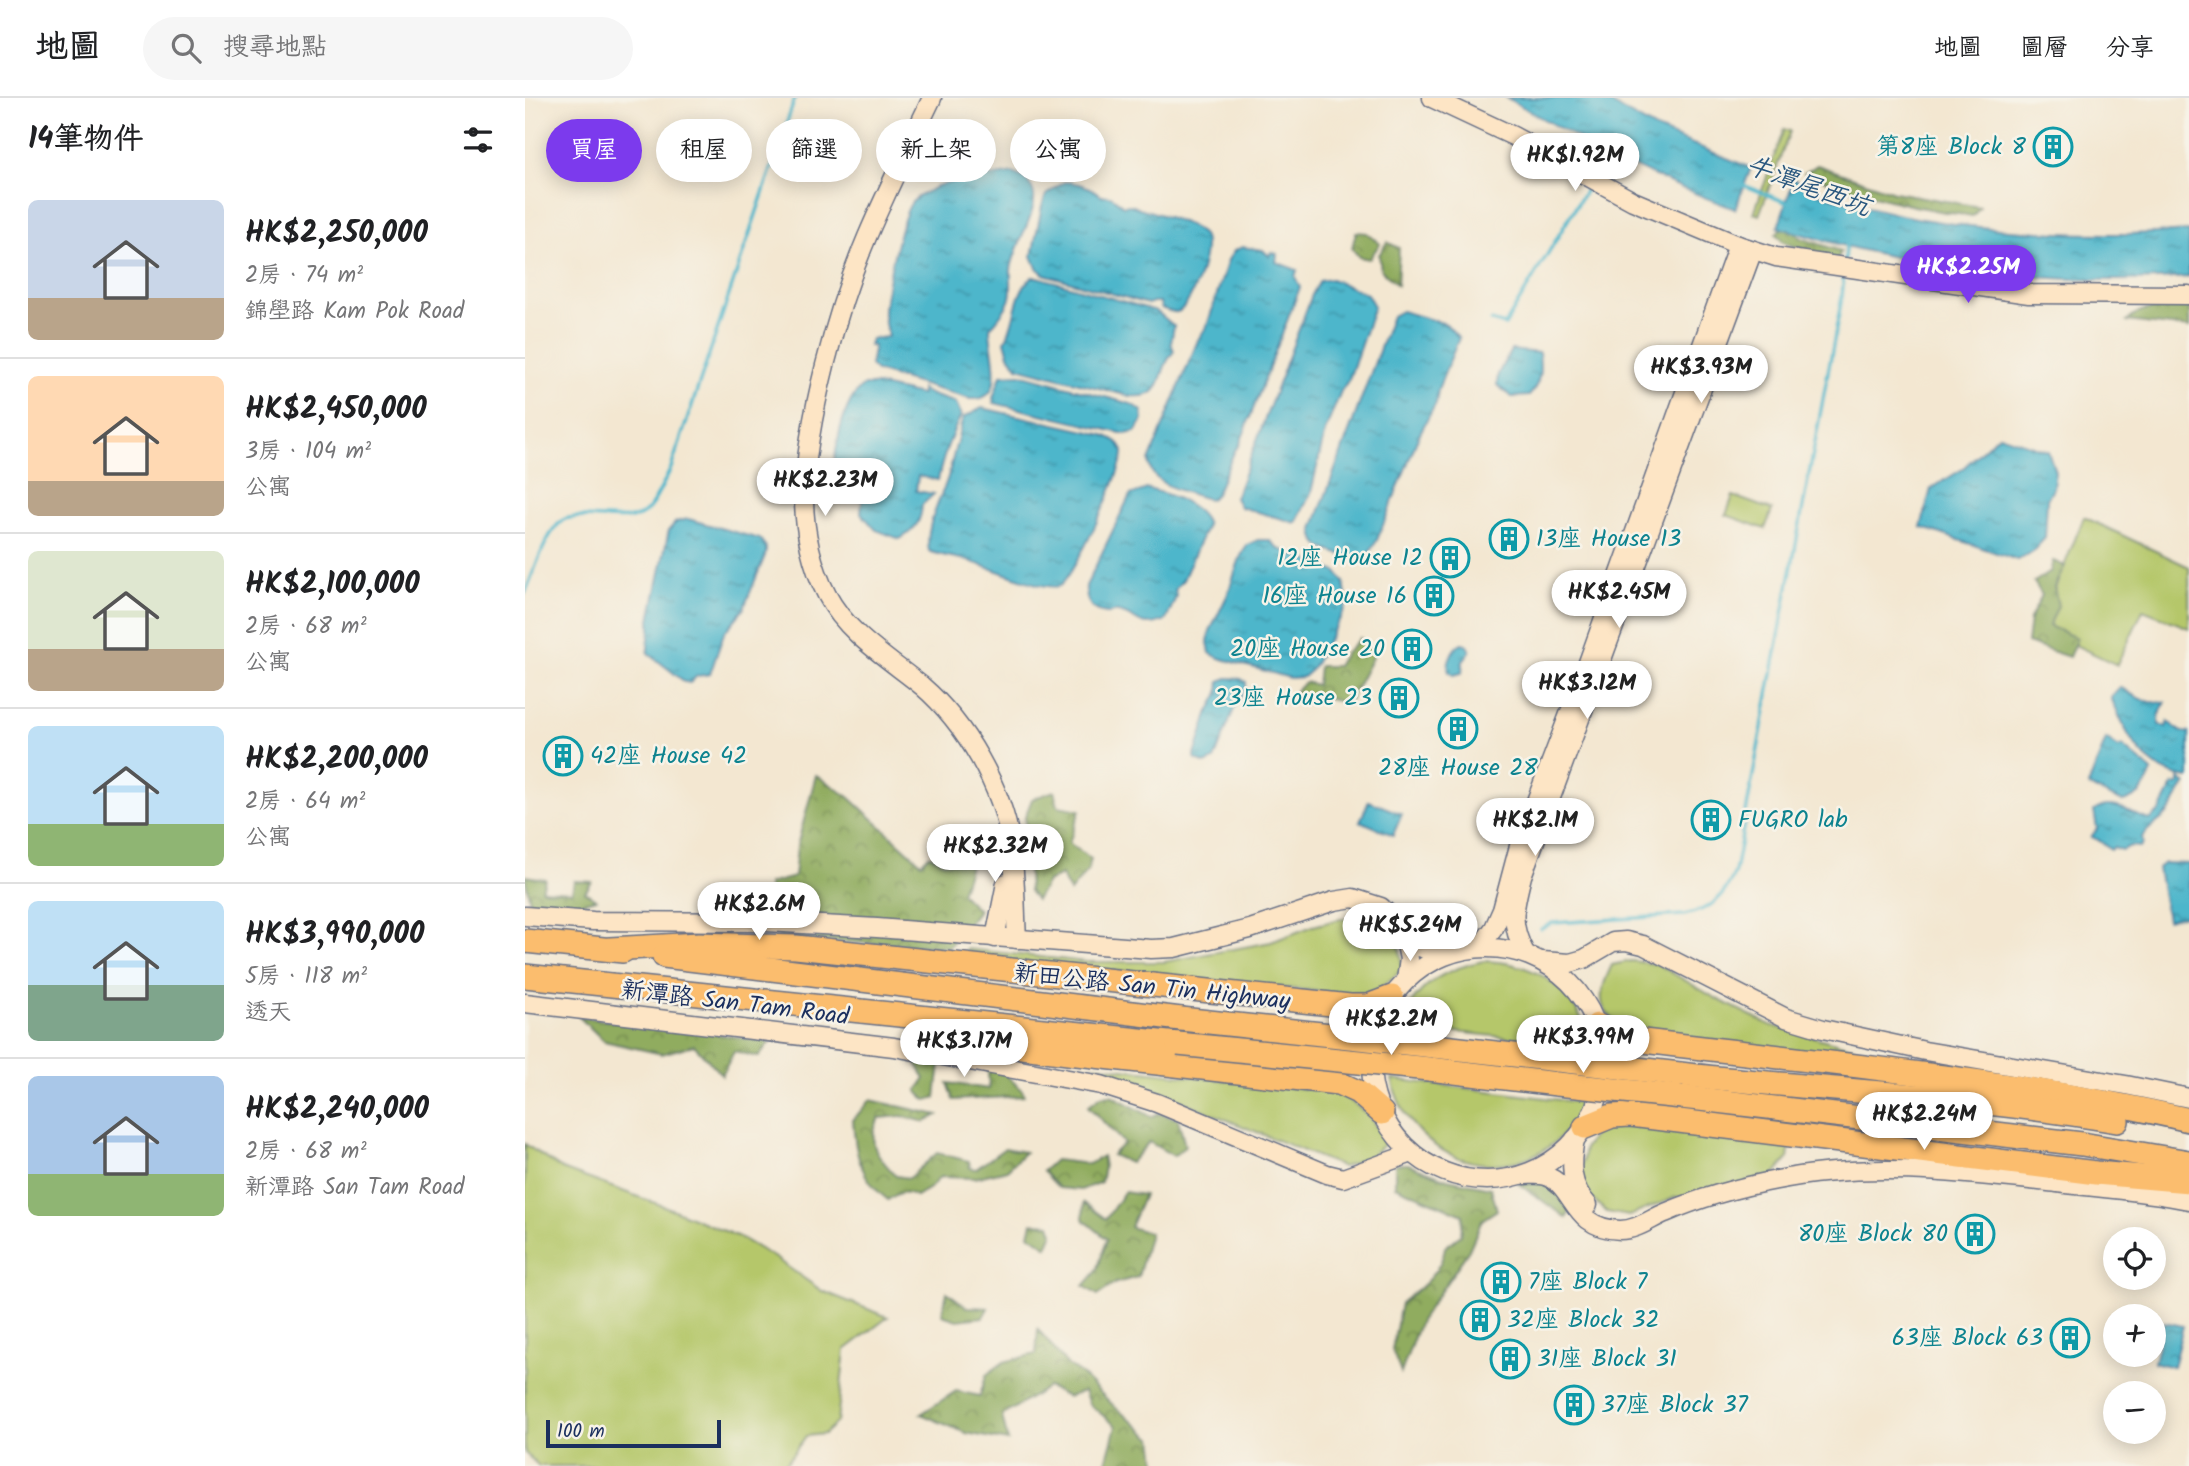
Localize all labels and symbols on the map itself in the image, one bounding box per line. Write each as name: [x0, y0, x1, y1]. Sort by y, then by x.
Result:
building icon: 第8座 Block 8: [2032, 126, 2074, 168]
place label: 第8座 Block 8: [1876, 128, 2027, 167]
pin: HK$1.92M: [1503, 134, 1647, 193]
water label: 牛潭尾西坑: [1740, 145, 1879, 230]
pin: HK$2.25M: [1896, 246, 2040, 305]
pin: HK$3.93M: [1629, 345, 1773, 405]
pin: HK$2.23M: [753, 458, 897, 518]
building icon: 13座 House 13: [1488, 518, 1530, 560]
place label: 13座 House 13: [1536, 520, 1681, 559]
building icon: 12座 House 12: [1429, 537, 1471, 579]
place label: 12座 House 12: [1277, 539, 1423, 578]
pin: HK$2.45M: [1547, 570, 1691, 630]
building icon: 16座 House 16: [1413, 575, 1455, 617]
place label: 16座 House 16: [1262, 577, 1407, 616]
building icon: 20座 House 20: [1391, 628, 1433, 670]
place label: 20座 House 20: [1230, 630, 1385, 669]
pin: HK$3.12M: [1515, 662, 1659, 721]
building icon: 23座 House 23: [1378, 677, 1420, 719]
place label: 23座 House 23: [1214, 679, 1372, 718]
building icon: 28座 House 28: [1437, 708, 1479, 750]
building icon: 42座 House 42: [542, 735, 584, 777]
place label: 42座 House 42: [590, 737, 747, 776]
place label: 28座 House 28: [1378, 749, 1538, 788]
pin: HK$2.1M: [1470, 798, 1600, 858]
building icon: FUGRO lab: [1690, 799, 1732, 841]
place label: FUGRO lab: [1738, 801, 1848, 840]
pin: HK$2.32M: [923, 824, 1067, 884]
pin: HK$2.6M: [694, 882, 824, 942]
pin: HK$5.24M: [1338, 904, 1482, 963]
street label: 新田公路 San Tin Highway: [1012, 954, 1293, 1022]
street label: 新潭路 San Tam Road: [619, 971, 852, 1037]
pin: HK$2.2M: [1326, 998, 1456, 1057]
pin: HK$3.99M: [1511, 1016, 1655, 1075]
pin: HK$3.17M: [892, 1020, 1036, 1079]
pin: HK$2.24M: [1852, 1093, 1996, 1152]
building icon: 80座 Block 80: [1954, 1213, 1996, 1255]
place label: 80座 Block 80: [1798, 1215, 1948, 1254]
building icon: 7座 Block 7: [1480, 1261, 1522, 1303]
place label: 7座 Block 7: [1528, 1263, 1648, 1302]
building icon: 32座 Block 32: [1459, 1299, 1501, 1341]
place label: 32座 Block 32: [1507, 1301, 1660, 1340]
building icon: 63座 Block 63: [2049, 1317, 2091, 1359]
place label: 63座 Block 63: [1892, 1319, 2043, 1358]
building icon: 31座 Block 31: [1489, 1338, 1531, 1380]
place label: 31座 Block 31: [1537, 1340, 1677, 1379]
building icon: 37座 Block 37: [1553, 1384, 1595, 1426]
place label: 37座 Block 37: [1601, 1386, 1749, 1425]
scale bar: [546, 1417, 721, 1449]

